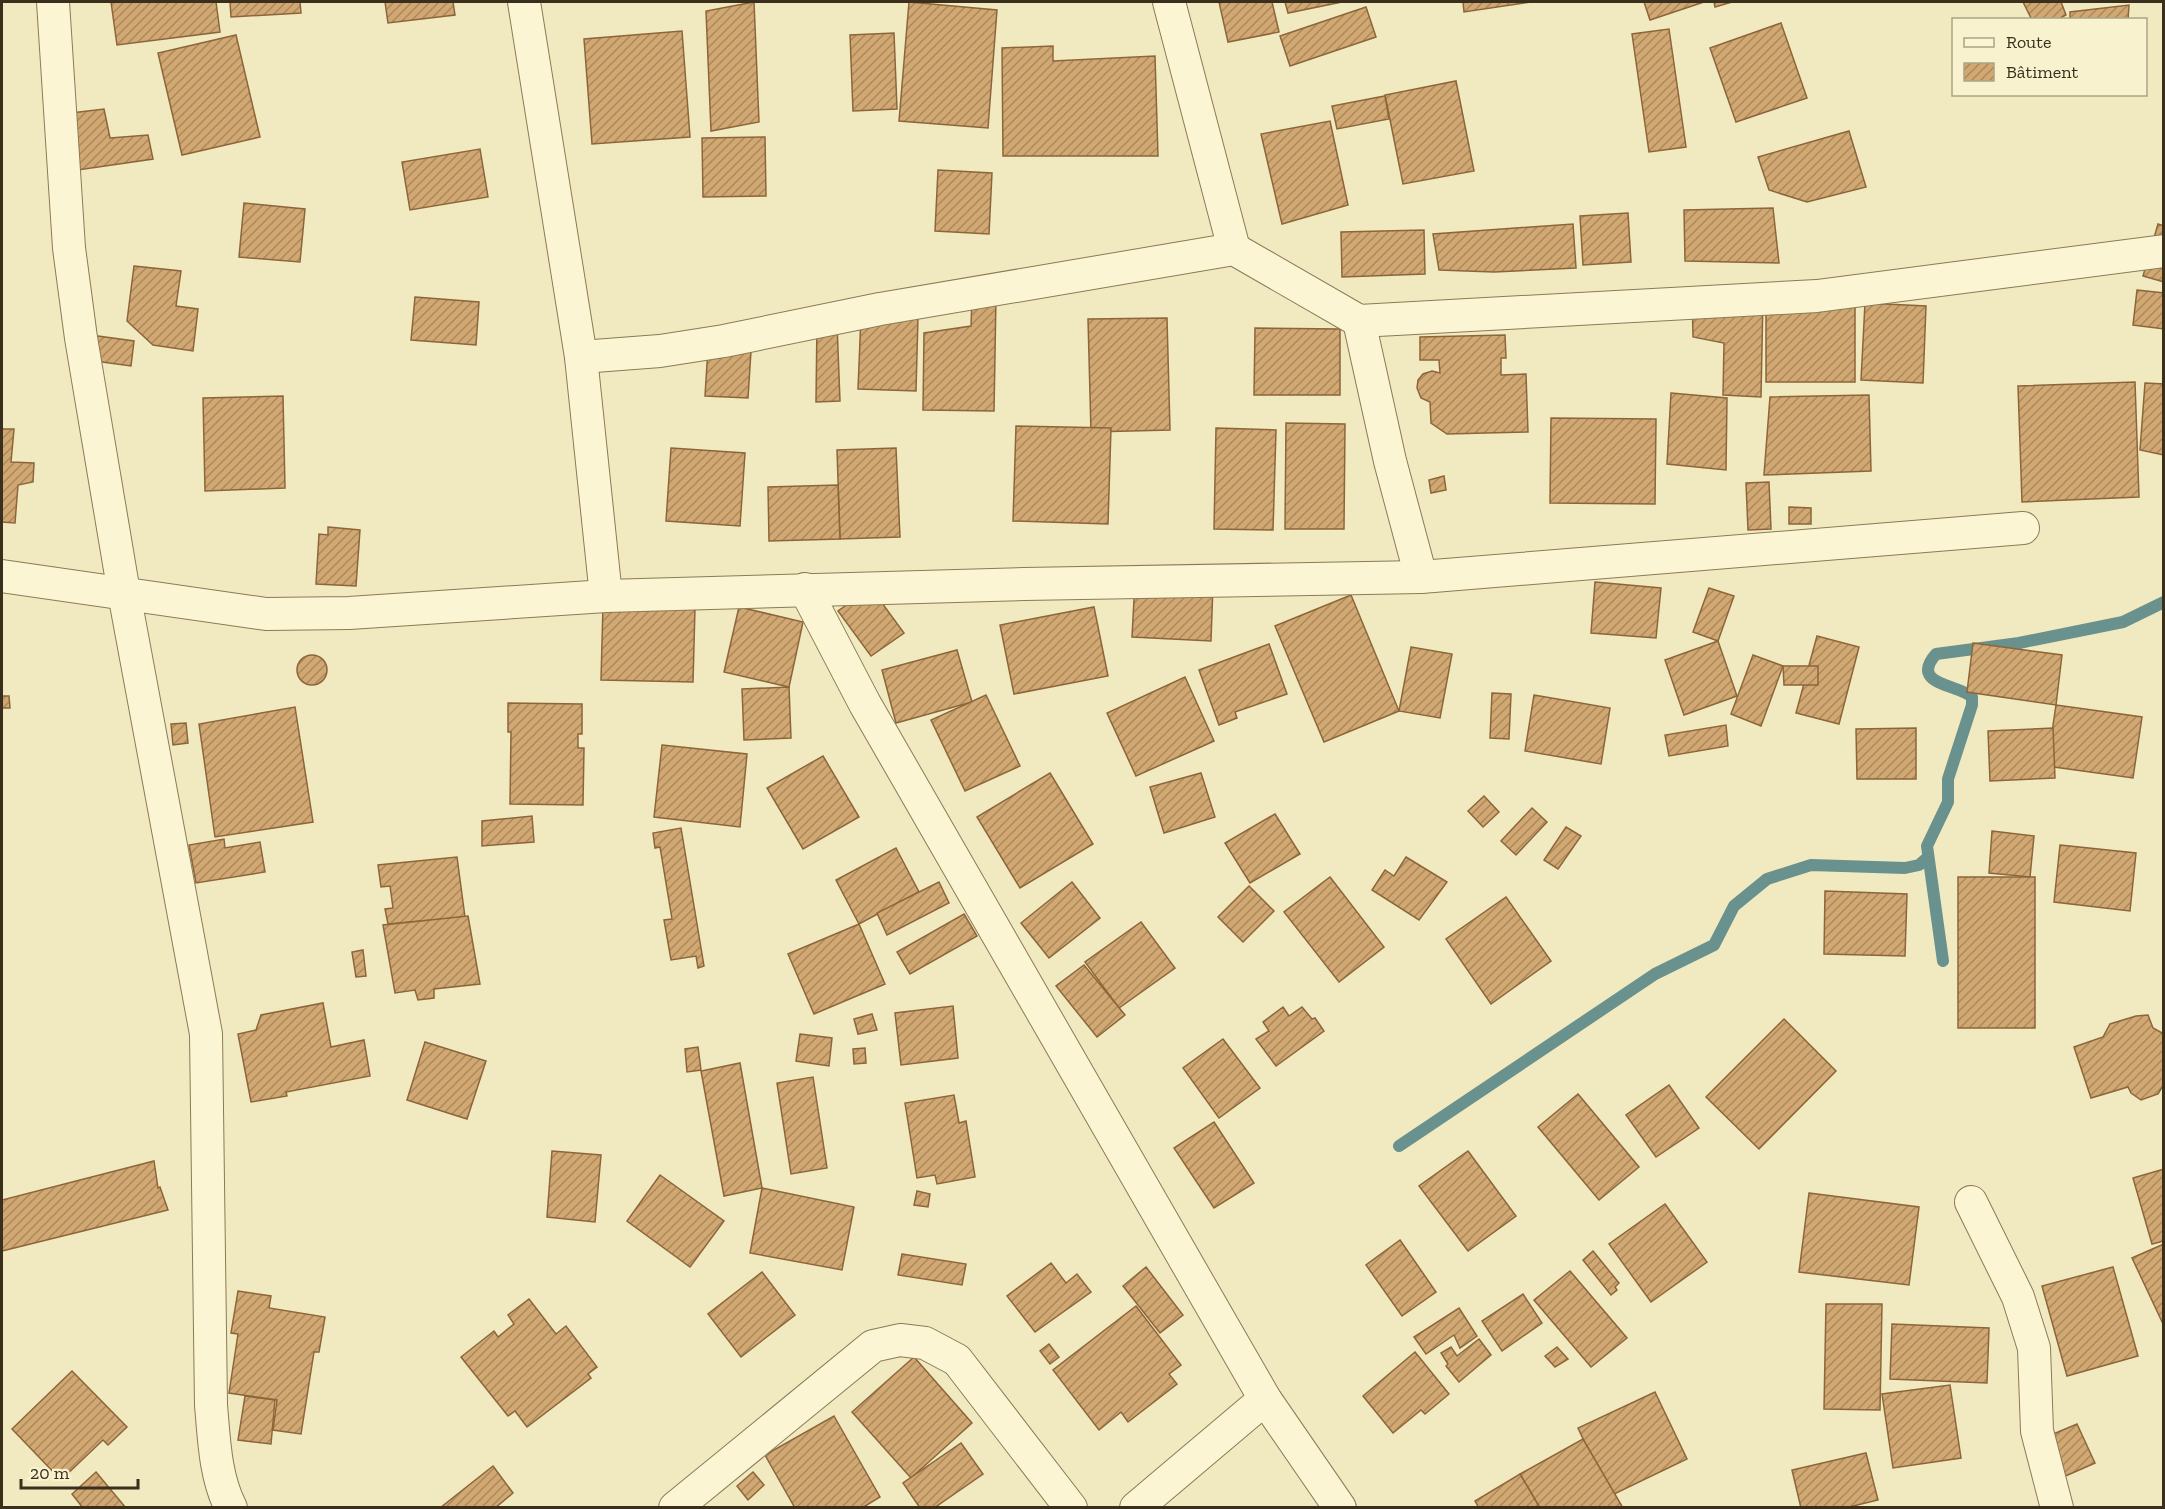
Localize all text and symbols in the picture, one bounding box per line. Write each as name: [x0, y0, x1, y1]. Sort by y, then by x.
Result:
legend: [1952, 18, 2147, 96]
text: Route: [2006, 31, 2051, 53]
text: Bâtiment: [2006, 61, 2079, 83]
scale bar: [21, 1452, 138, 1490]
text: 20 m: [30, 1462, 70, 1484]

